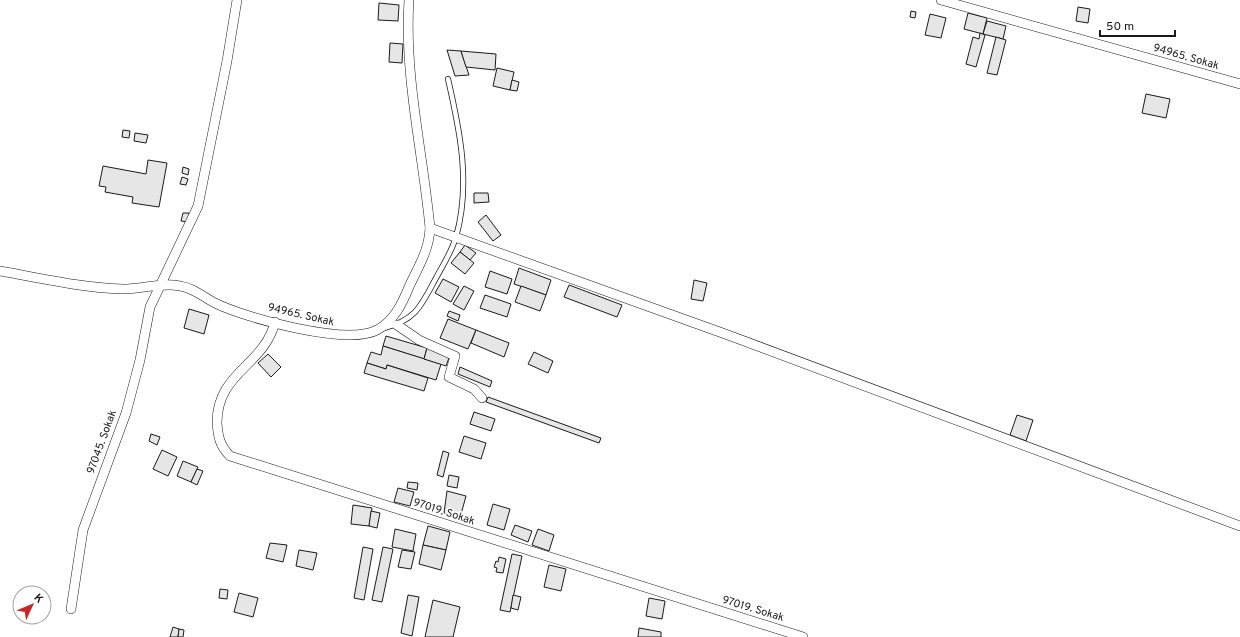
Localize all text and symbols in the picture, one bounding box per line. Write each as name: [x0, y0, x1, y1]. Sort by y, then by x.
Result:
scale bar: [1100, 12, 1175, 38]
text: 50 m: [1106, 19, 1134, 35]
street label: 94965. Sokak: [1151, 41, 1221, 73]
street label: 94965. Sokak: [266, 301, 336, 330]
street label: 97045. Sokak: [84, 408, 120, 476]
street label: 97019. Sokak: [411, 495, 477, 529]
north arrow: [12, 585, 52, 625]
text: K: [31, 591, 46, 607]
street label: 97019. Sokak: [720, 593, 786, 625]

